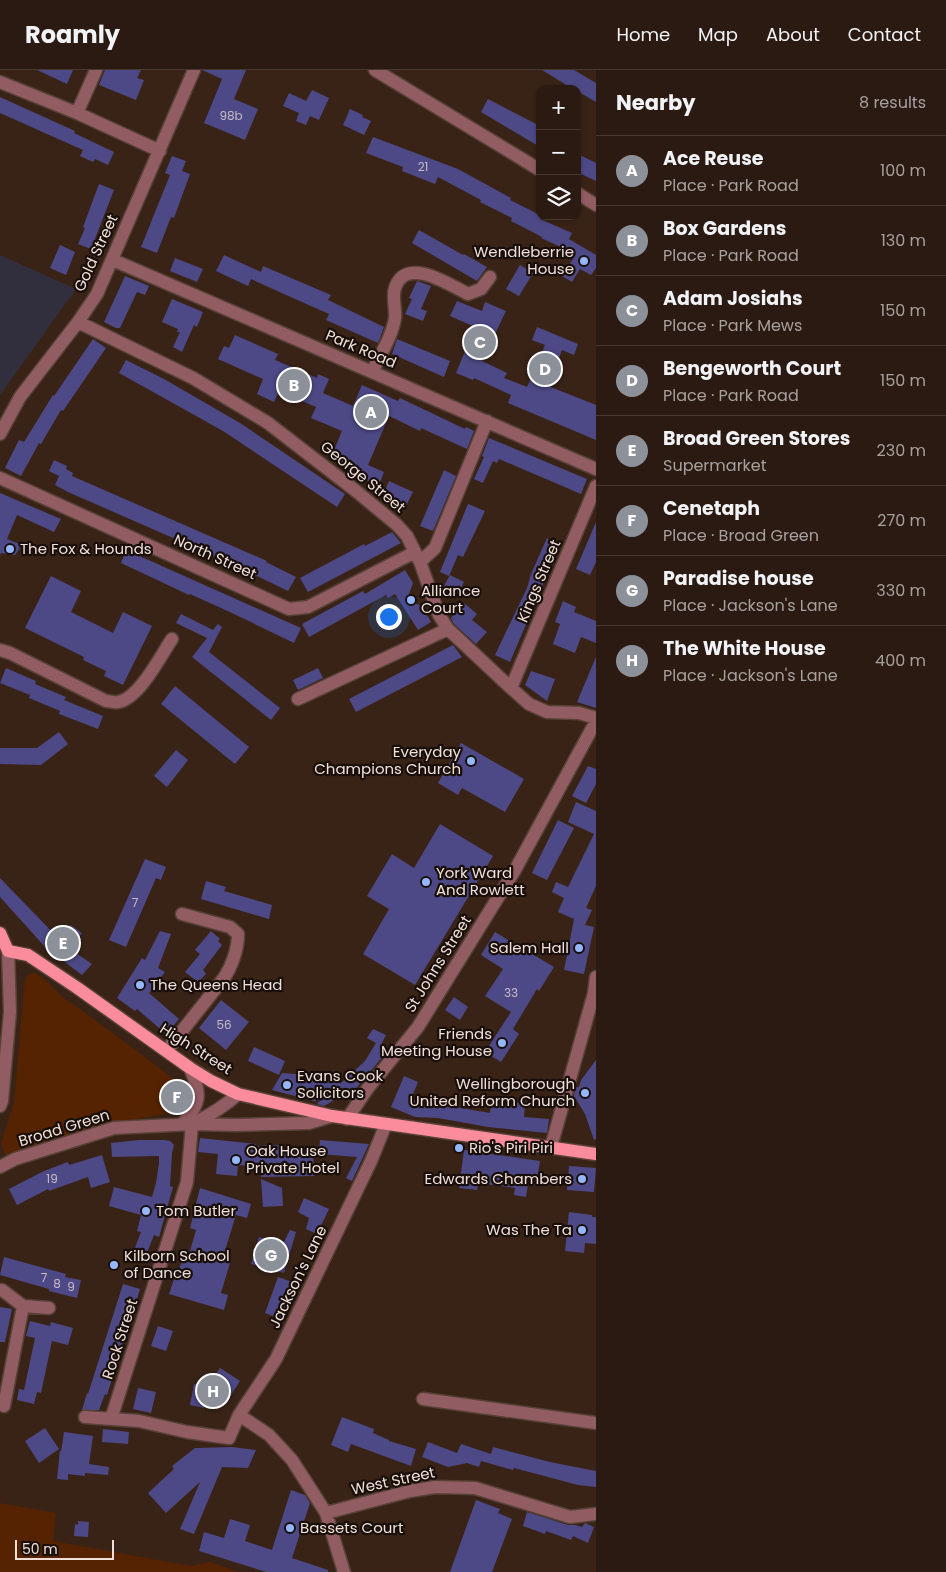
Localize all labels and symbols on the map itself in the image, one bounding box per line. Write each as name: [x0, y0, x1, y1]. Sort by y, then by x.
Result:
house number: 98b: [219, 107, 243, 124]
house number: 21: [418, 158, 428, 175]
street label: Gold Street: [68, 211, 123, 295]
place label: Wendleberrie House: [474, 241, 574, 279]
marker: Wendleberrie House: [578, 255, 590, 267]
pin: C: [464, 323, 496, 361]
street label: Park Road: [323, 324, 400, 373]
pin: D: [529, 350, 561, 388]
pin: B: [278, 366, 310, 404]
pin: A: [355, 393, 387, 431]
street label: George Street: [316, 436, 410, 517]
street label: North Street: [170, 529, 260, 584]
street label: Kings Street: [512, 536, 565, 625]
place label: The Fox & Hounds: [20, 538, 152, 559]
marker: The Fox & Hounds: [4, 543, 16, 555]
place label: Alliance Court: [421, 580, 480, 618]
marker: Alliance Court: [405, 594, 417, 606]
your location: [376, 604, 402, 630]
place label: Everyday Champions Church: [314, 741, 462, 779]
marker: Everyday Champions Church: [465, 755, 477, 767]
place label: York Ward And Rowlett: [436, 862, 525, 900]
marker: York Ward And Rowlett: [420, 876, 432, 888]
house number: 7: [132, 894, 139, 911]
street label: St Johns Street: [399, 911, 476, 1016]
pin: E: [47, 924, 79, 962]
place label: Salem Hall: [490, 937, 569, 958]
marker: Salem Hall: [573, 942, 585, 954]
place label: The Queens Head: [150, 974, 282, 995]
marker: The Queens Head: [134, 979, 146, 991]
house number: 33: [504, 984, 518, 1001]
house number: 56: [216, 1016, 232, 1033]
street label: High Street: [156, 1018, 236, 1079]
place label: Friends Meeting House: [381, 1023, 492, 1061]
marker: Friends Meeting House: [496, 1037, 508, 1049]
place label: Evans Cook Solicitors: [297, 1065, 383, 1103]
place label: Wellingborough United Reform Church: [410, 1073, 575, 1111]
pin: F: [161, 1078, 193, 1116]
marker: Evans Cook Solicitors: [281, 1079, 293, 1091]
marker: Wellingborough United Reform Church: [579, 1087, 591, 1099]
street label: Broad Green: [16, 1104, 112, 1151]
place label: Rio's Piri Piri: [469, 1137, 553, 1158]
place label: Oak House Private Hotel: [246, 1140, 340, 1178]
marker: Rio's Piri Piri: [453, 1142, 465, 1154]
marker: Oak House Private Hotel: [230, 1154, 242, 1166]
place label: Edwards Chambers: [425, 1168, 572, 1189]
house number: 19: [46, 1170, 58, 1187]
marker: Edwards Chambers: [576, 1173, 588, 1185]
place label: Tom Butler: [156, 1200, 236, 1221]
marker: Tom Butler: [140, 1205, 152, 1217]
place label: Was The Ta: [486, 1219, 572, 1240]
street label: Jackson's Lane: [264, 1222, 331, 1332]
marker: Was The Ta: [576, 1224, 588, 1236]
pin: G: [255, 1236, 287, 1274]
place label: Kilborn School of Dance: [124, 1245, 230, 1283]
marker: Kilborn School of Dance: [108, 1259, 120, 1271]
house number: 7: [41, 1269, 48, 1286]
house number: 8: [53, 1275, 61, 1292]
house number: 9: [67, 1278, 75, 1295]
street label: Rock Street: [97, 1296, 142, 1382]
pin: H: [197, 1372, 229, 1410]
street label: West Street: [349, 1461, 437, 1500]
place label: Bassets Court: [300, 1517, 403, 1538]
marker: Bassets Court: [284, 1522, 296, 1534]
scale bar: [15, 1537, 114, 1560]

